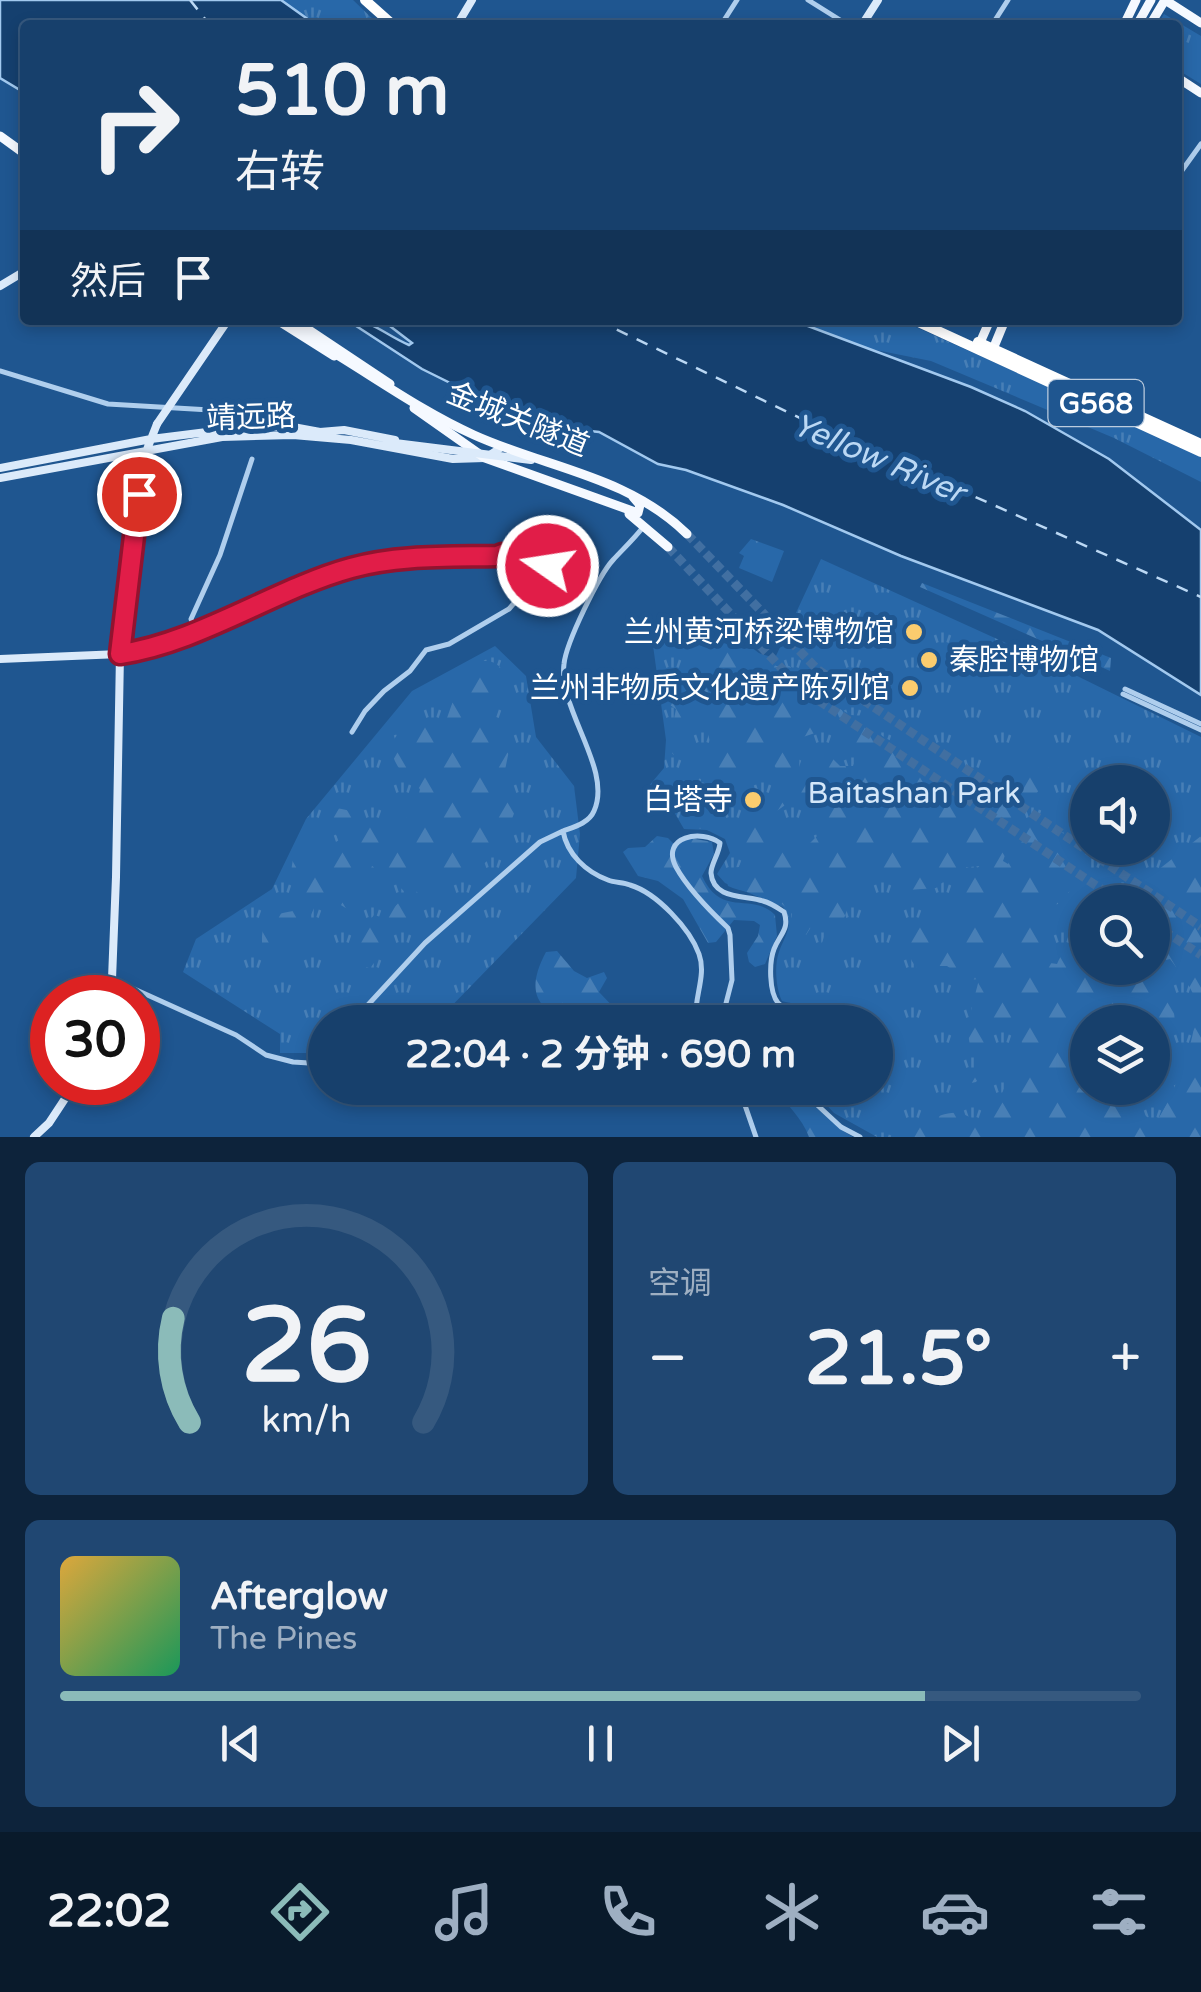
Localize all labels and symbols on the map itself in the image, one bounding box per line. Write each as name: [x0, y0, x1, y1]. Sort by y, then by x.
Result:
street label: 金城关隧道: [441, 374, 594, 465]
road number: G568: [1048, 380, 1144, 426]
street label: 靖远路: [205, 397, 297, 438]
water label: Yellow River: [787, 406, 974, 514]
pin: [97, 452, 182, 537]
position arrow: [496, 514, 600, 618]
place label: 兰州黄河桥梁博物馆: [624, 614, 894, 651]
marker: 兰州黄河桥梁博物馆: [903, 621, 925, 643]
place label: 秦腔博物馆: [949, 642, 1099, 679]
marker: 秦腔博物馆: [918, 649, 940, 671]
place label: 兰州非物质文化遗产陈列馆: [530, 670, 890, 707]
marker: 兰州非物质文化遗产陈列馆: [899, 677, 921, 699]
park label: Baitashan Park: [807, 775, 1021, 812]
place label: 白塔寺: [643, 782, 733, 819]
marker: 白塔寺: [742, 789, 764, 811]
speed limit sign: 30: [30, 975, 160, 1105]

